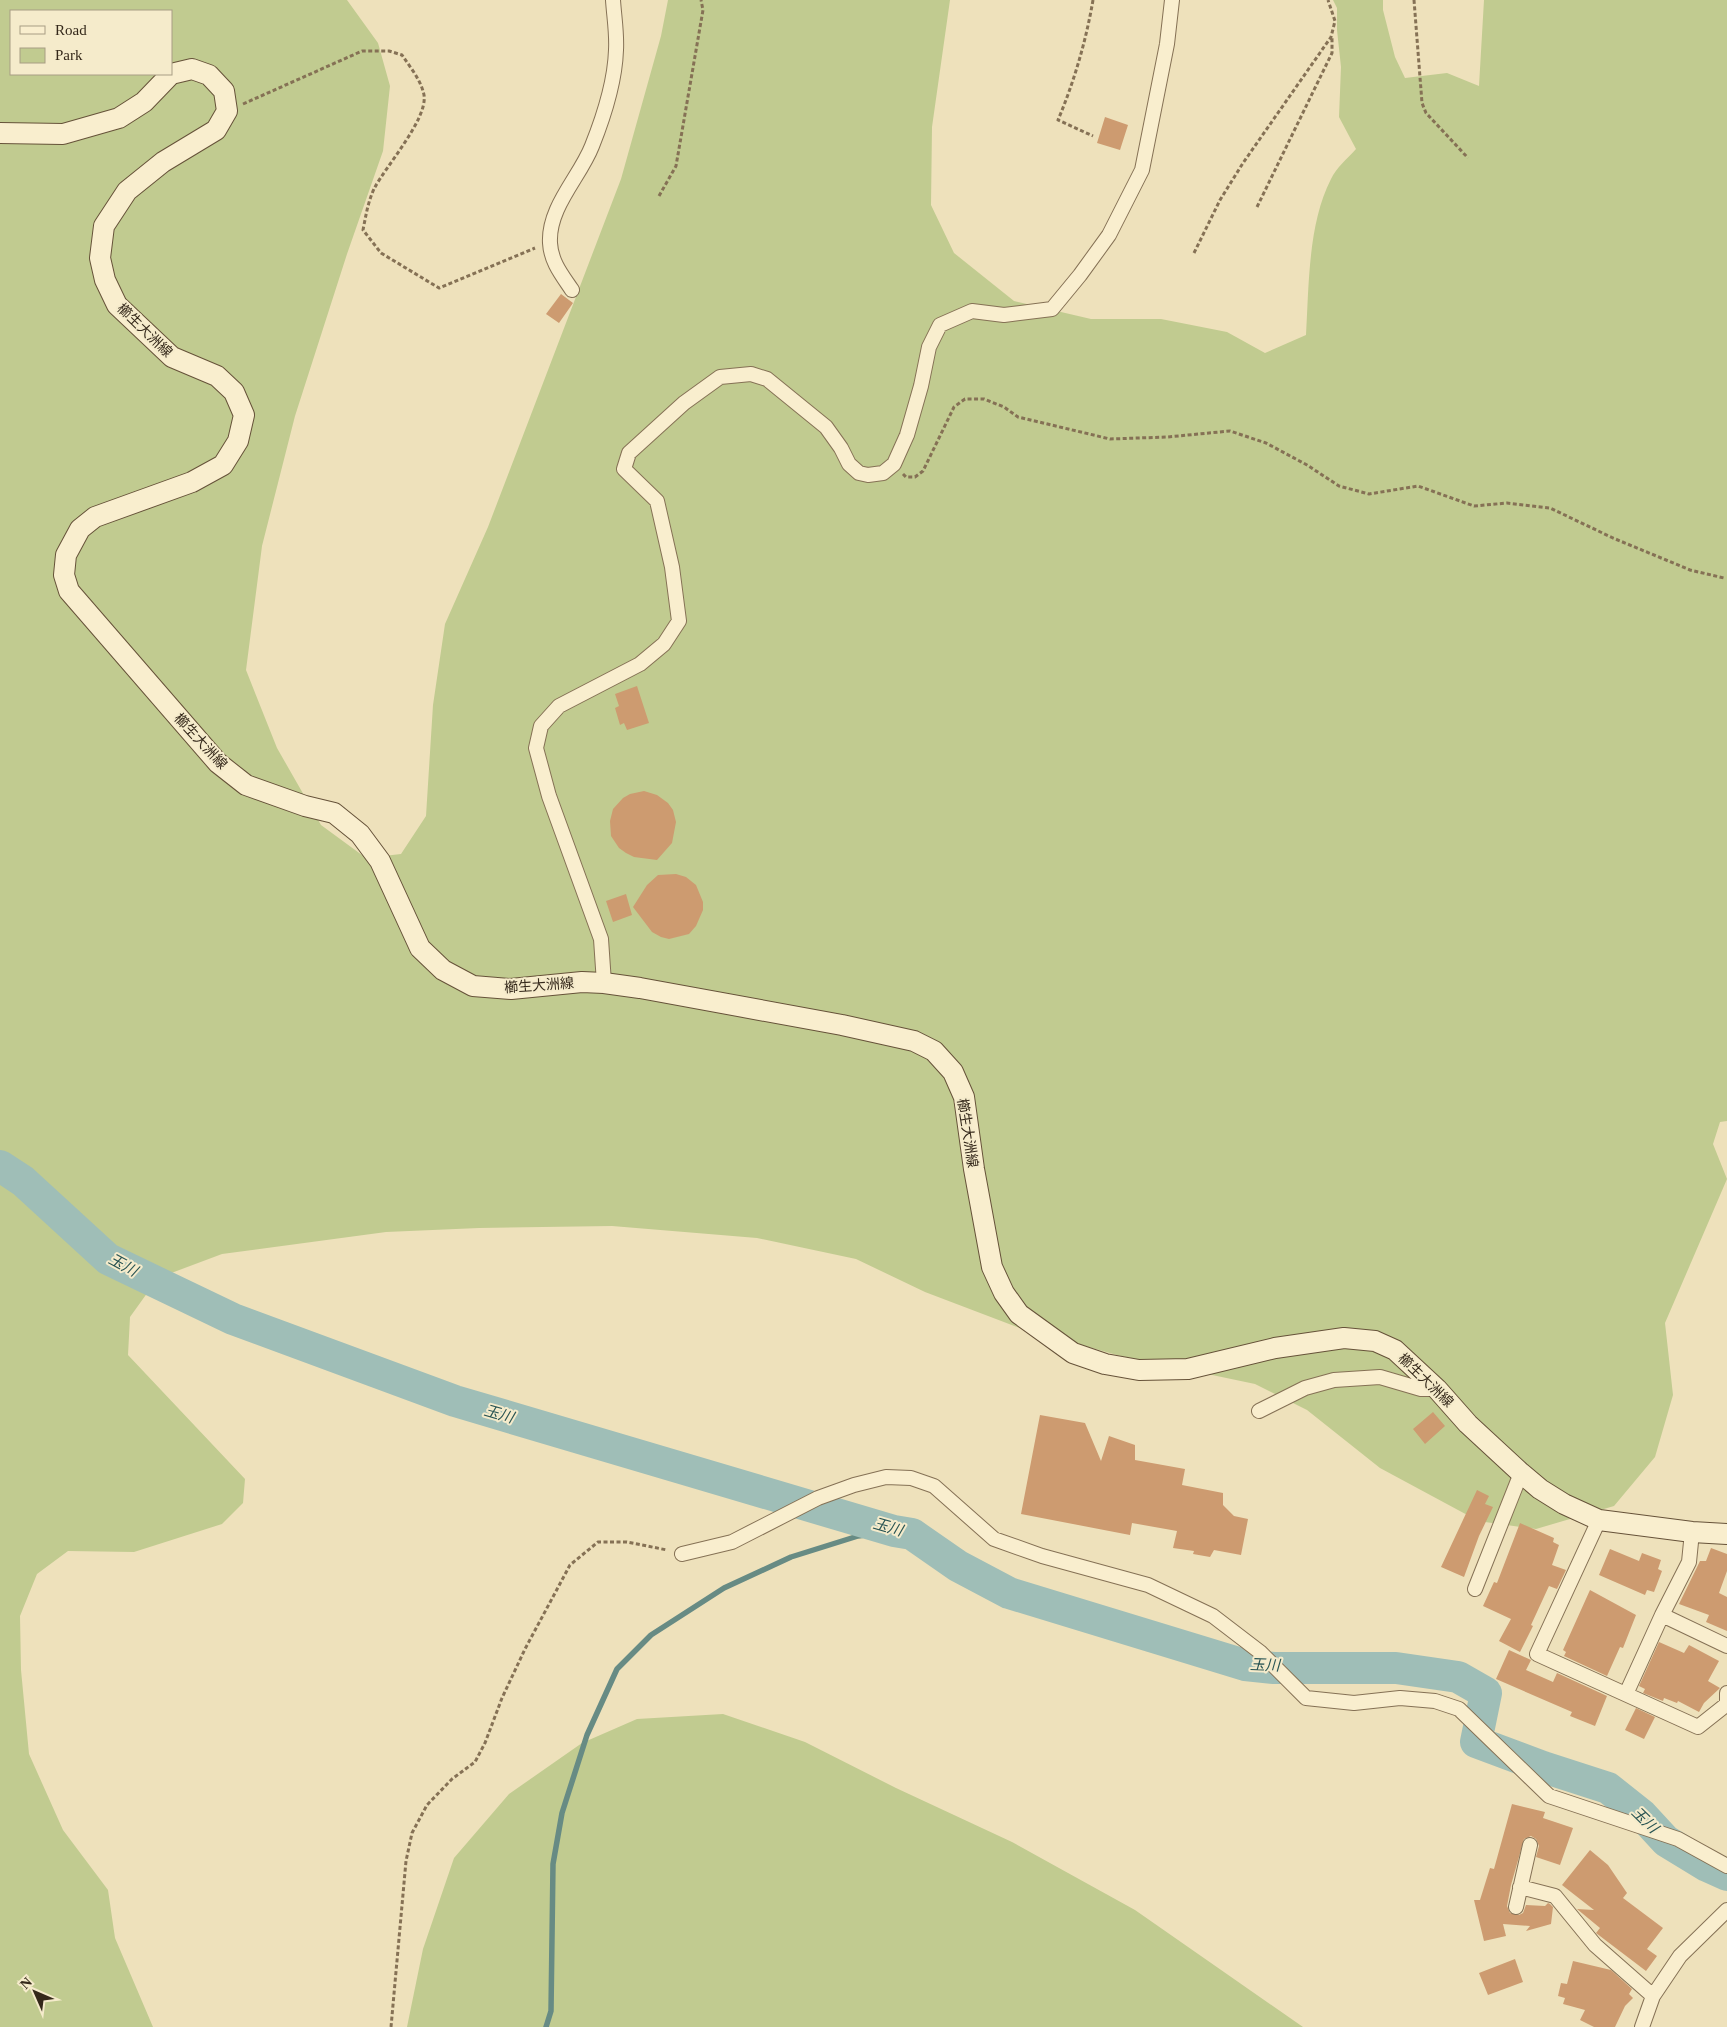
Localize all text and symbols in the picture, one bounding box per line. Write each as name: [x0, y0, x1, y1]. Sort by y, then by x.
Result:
legend: [10, 10, 172, 75]
text: Road: [55, 22, 87, 38]
text: Park: [55, 47, 83, 63]
street label: 櫛生大洲線: [114, 300, 176, 360]
street label: 櫛生大洲線: [171, 710, 231, 772]
street label: 櫛生大洲線: [504, 975, 574, 995]
street label: 櫛生大洲線: [955, 1097, 981, 1169]
water label: 玉川: [106, 1251, 142, 1280]
street label: 櫛生大洲線: [1395, 1350, 1457, 1410]
water label: 玉川: [482, 1402, 518, 1426]
water label: 玉川: [871, 1515, 907, 1539]
water label: 玉川: [1250, 1656, 1282, 1674]
water label: 玉川: [1629, 1804, 1663, 1838]
north arrow: [10, 1967, 60, 2017]
text: N: [17, 1974, 35, 1992]

